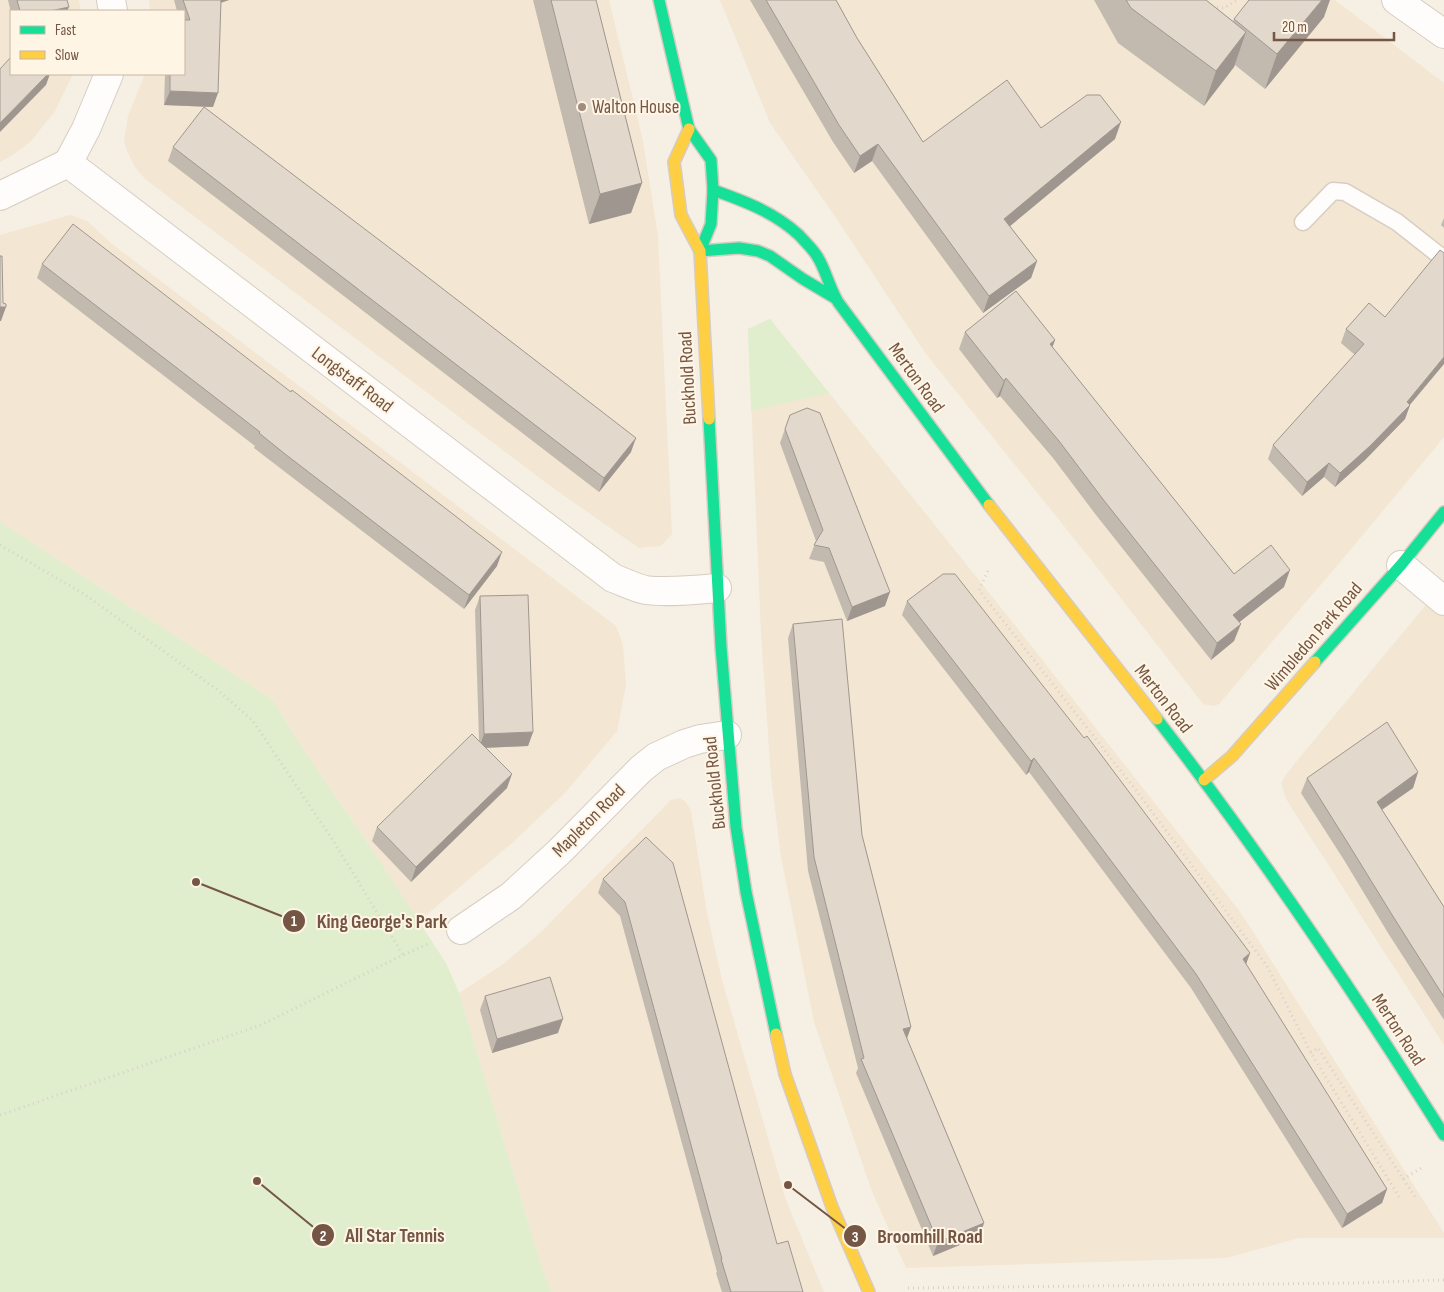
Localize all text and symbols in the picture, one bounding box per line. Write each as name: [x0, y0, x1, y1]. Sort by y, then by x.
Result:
legend: [10, 10, 185, 75]
scale bar: [1274, 10, 1394, 42]
text: 20 m: [1282, 18, 1307, 37]
text: Fast: [55, 21, 77, 40]
text: Slow: [55, 46, 79, 65]
place label: Walton House: [592, 96, 679, 119]
marker: Walton House: [576, 101, 588, 113]
street label: Buckhold Road: [674, 331, 702, 425]
street label: Merton Road: [883, 338, 949, 418]
street label: Longstaff Road: [307, 342, 397, 418]
street label: Wimbledon Park Road: [1261, 578, 1367, 696]
street label: Merton Road: [1129, 660, 1197, 738]
street label: Buckhold Road: [699, 735, 731, 831]
street label: Mapleton Road: [548, 780, 630, 862]
callout: King George's Park: [282, 904, 457, 939]
text: King George's Park: [317, 910, 448, 934]
text: 1: [291, 912, 297, 931]
street label: Merton Road: [1366, 990, 1430, 1070]
callout: All Star Tennis: [311, 1218, 455, 1253]
callout: Broomhill Road: [842, 1219, 993, 1254]
text: All Star Tennis: [344, 1224, 445, 1248]
text: Broomhill Road: [877, 1225, 983, 1249]
text: 2: [320, 1227, 326, 1246]
text: 3: [852, 1228, 859, 1247]

